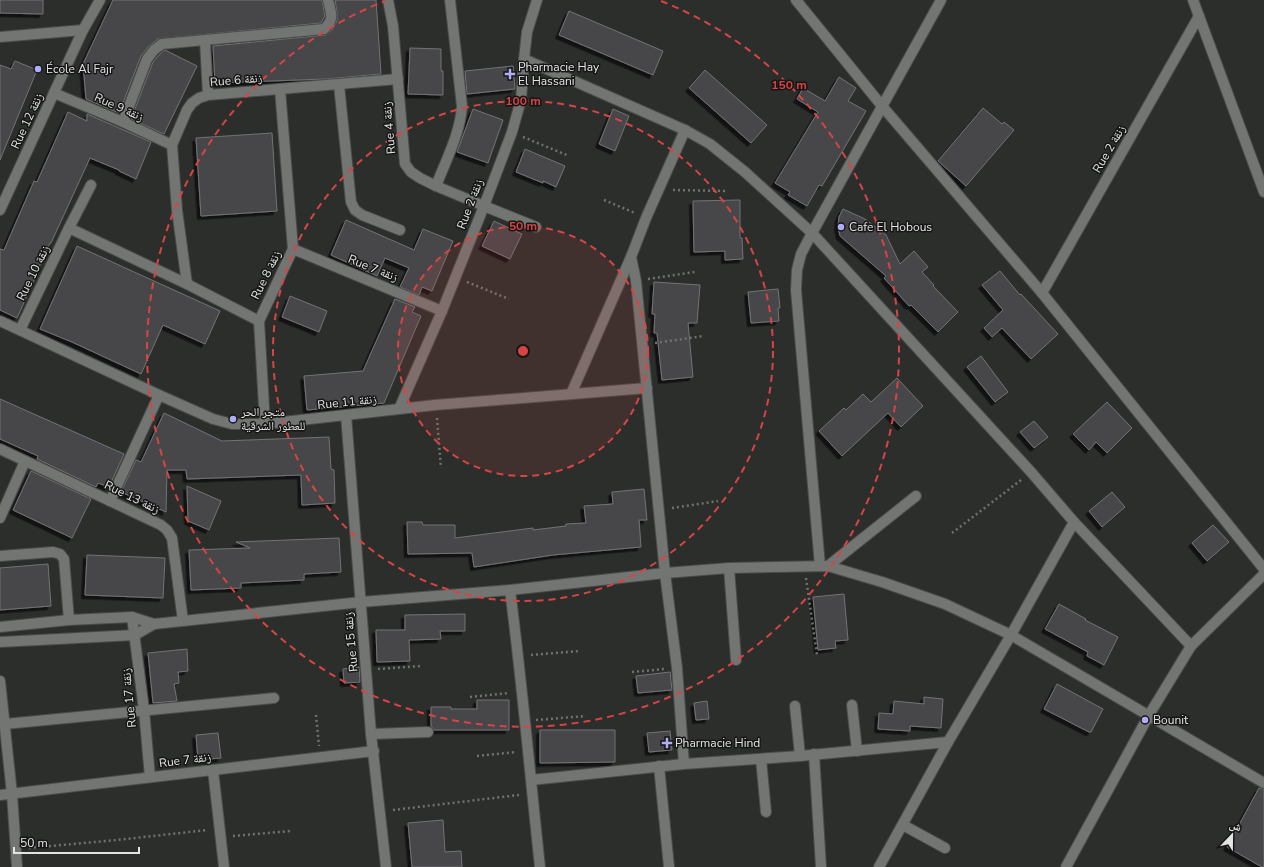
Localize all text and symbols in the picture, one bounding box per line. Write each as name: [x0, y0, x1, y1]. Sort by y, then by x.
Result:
place label: Pharmacie Hay El Hassani: [518, 59, 600, 89]
place label: École Al Fajr: [46, 61, 114, 77]
marker: École Al Fajr: [33, 64, 43, 74]
marker: Pharmacie Hay El Hassani: [505, 69, 515, 79]
street label: Rue 6 زنقة: [209, 70, 263, 90]
text: 150 m: [771, 77, 807, 93]
street label: Rue 9 زنقة: [92, 89, 147, 125]
street label: Rue 12 زنقة: [7, 90, 47, 151]
text: 100 m: [505, 93, 541, 109]
street label: Rue 4 زنقة: [379, 101, 399, 155]
street label: Rue 2 زنقة: [1089, 122, 1129, 176]
street label: Rue 2 زنقة: [453, 176, 487, 231]
text: 50 m: [509, 218, 537, 234]
place label: Cafe El Hobous: [849, 219, 932, 235]
marker: Cafe El Hobous: [836, 222, 846, 232]
street label: Rue 10 زنقة: [13, 242, 53, 303]
street label: Rue 8 زنقة: [247, 248, 285, 302]
street label: Rue 7 زنقة: [346, 251, 401, 285]
centre of rings: [516, 344, 530, 358]
street label: Rue 11 زنقة: [316, 391, 378, 413]
place label: متجر الحر للعطور الشرقية: [240, 404, 305, 434]
marker: متجر الحر للعطور الشرقية: [228, 414, 238, 424]
street label: Rue 13 زنقة: [102, 477, 163, 517]
street label: Rue 15 زنقة: [340, 611, 362, 672]
street label: Rue 17 زنقة: [118, 667, 140, 729]
place label: Bounit: [1153, 712, 1189, 728]
marker: Bounit: [1140, 715, 1150, 725]
place label: Pharmacie Hind: [675, 735, 760, 751]
marker: Pharmacie Hind: [662, 738, 672, 748]
street label: Rue 7 زنقة: [158, 749, 212, 771]
north arrow: [1212, 815, 1252, 855]
text: ش: [1227, 817, 1244, 835]
scale bar: [14, 829, 139, 855]
text: 50 m: [20, 835, 48, 851]

